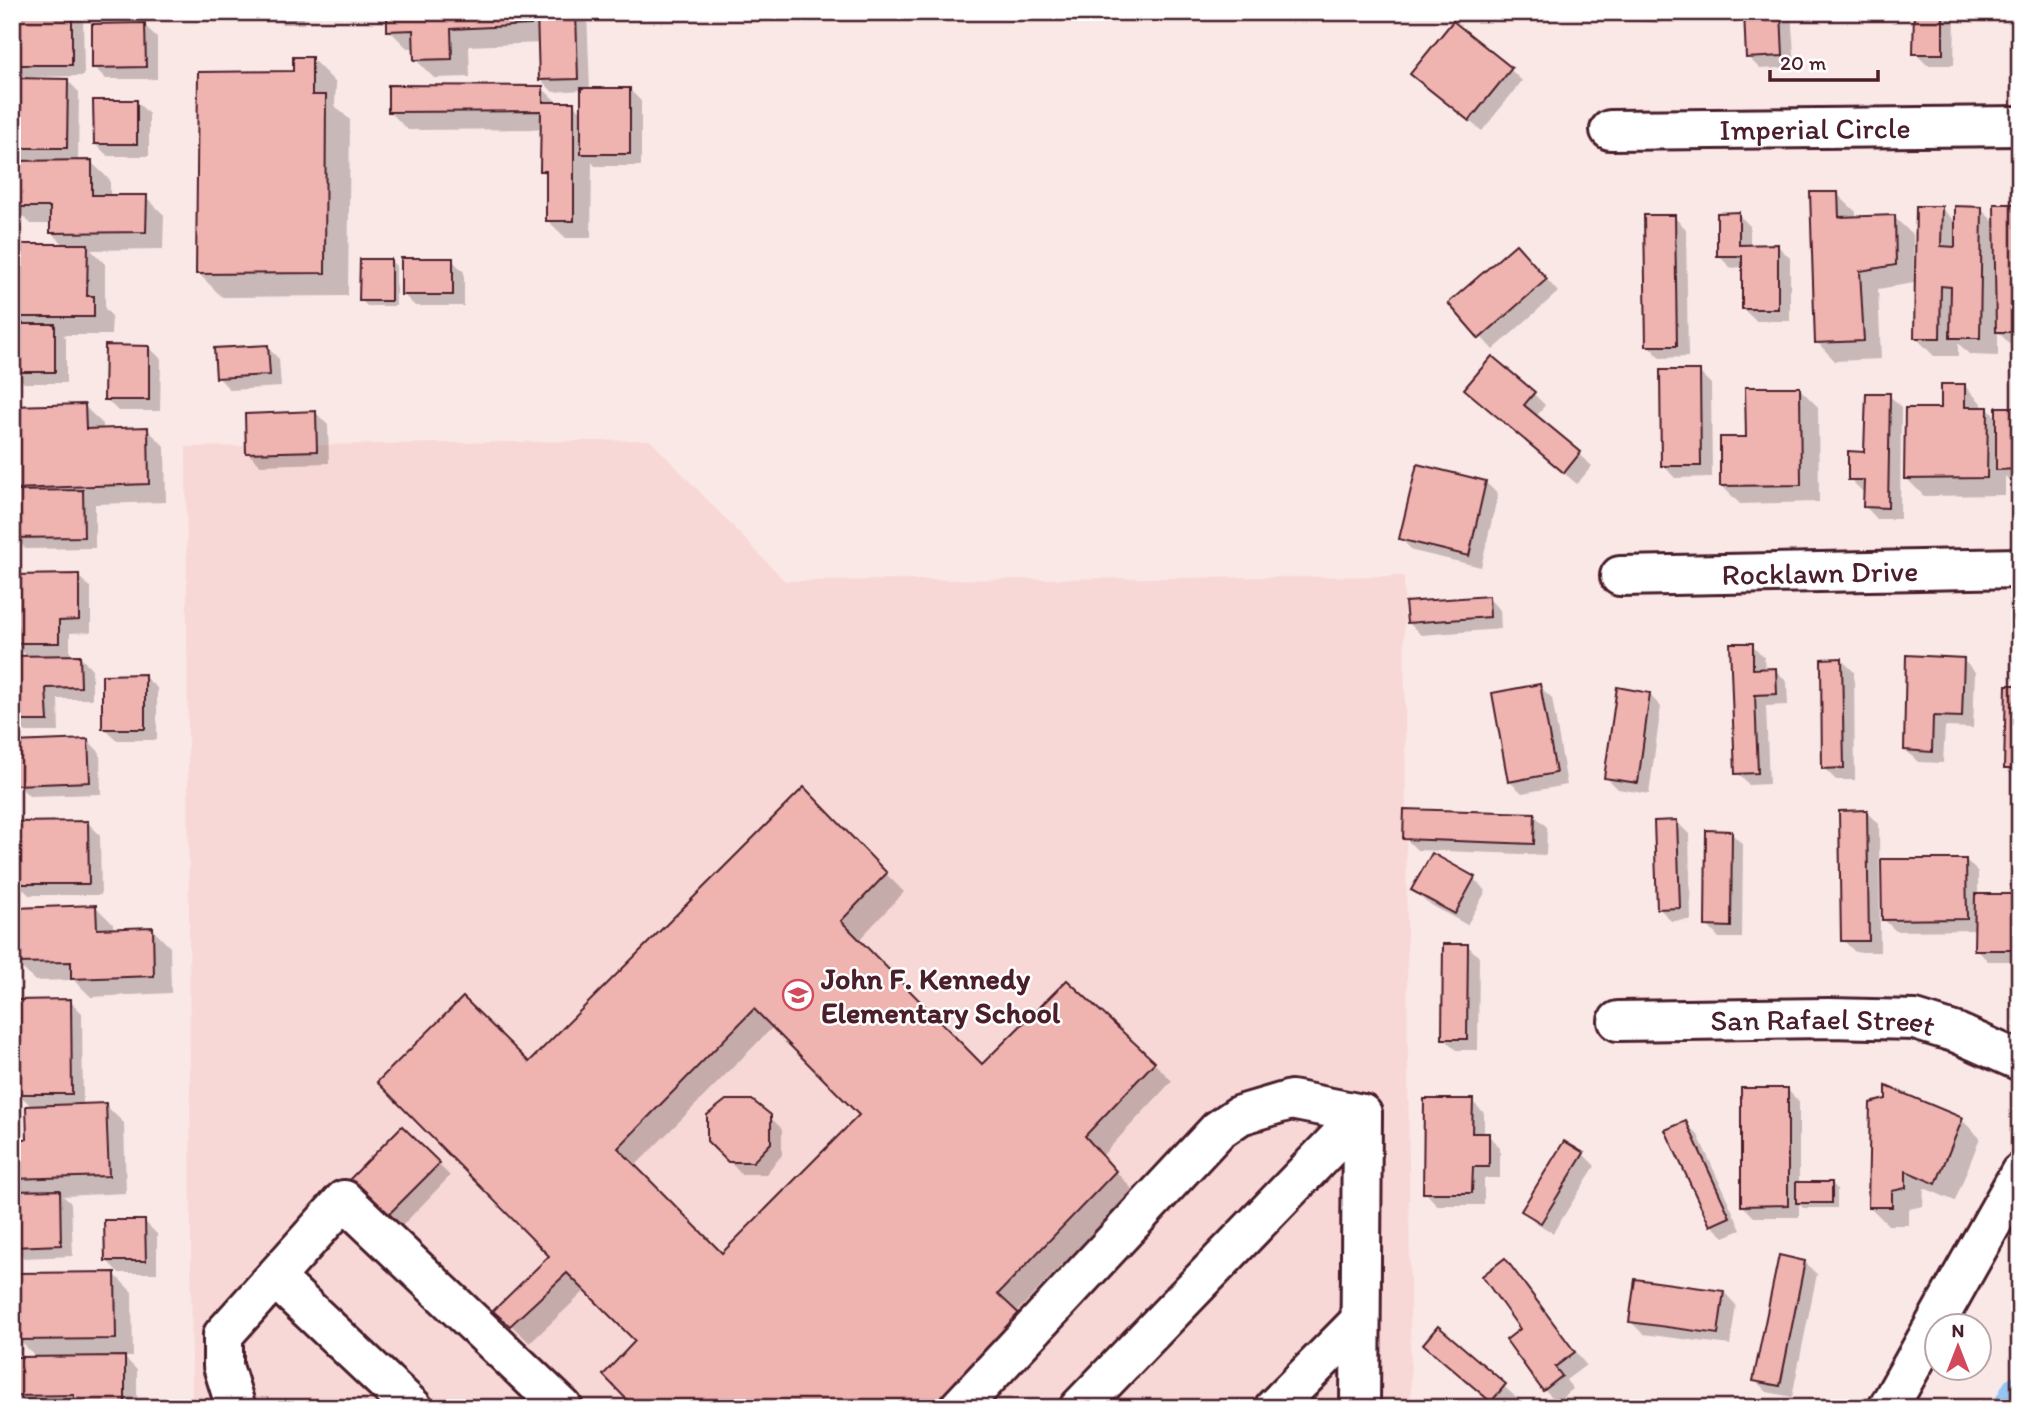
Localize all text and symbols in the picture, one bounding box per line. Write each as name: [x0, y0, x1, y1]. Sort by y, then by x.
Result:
scale bar: [1770, 38, 1878, 82]
text: 20 m: [1780, 50, 1827, 75]
street label: Imperial Circle: [1719, 109, 1911, 147]
street label: Rocklawn Drive: [1721, 552, 1919, 592]
place label: John F. Kennedy Elementary School: [820, 960, 1061, 1031]
school or university icon: John F. Kennedy Elementary School: [781, 978, 815, 1012]
street label: San Rafael Street: [1710, 999, 1940, 1044]
north arrow: [1924, 1312, 1994, 1382]
text: N: [1952, 1319, 1964, 1342]

